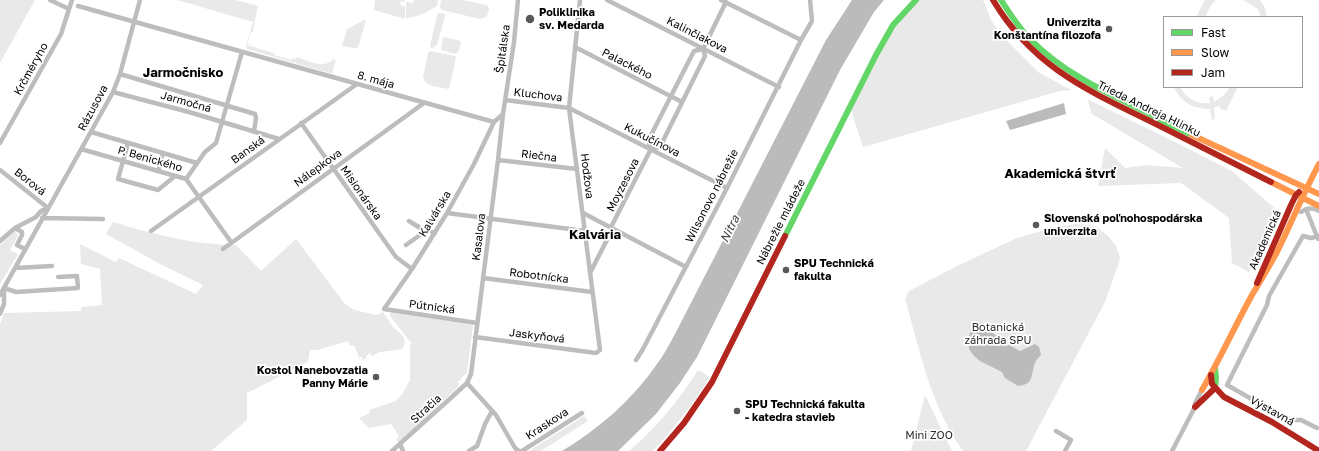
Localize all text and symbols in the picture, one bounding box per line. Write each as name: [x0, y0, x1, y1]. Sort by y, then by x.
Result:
place label: Poliklinika sv. Medarda: [539, 6, 604, 32]
marker: Poliklinika sv. Medarda: [524, 13, 536, 25]
street label: Kalinčiakova: [664, 14, 730, 56]
place label: Univerzita Konštantína filozofa: [994, 16, 1101, 42]
legend: [1163, 16, 1303, 88]
street label: Špitálska: [493, 24, 513, 74]
marker: Univerzita Konštantína filozofa: [1104, 24, 1114, 34]
text: Fast: [1201, 25, 1226, 40]
street label: Krčméryho: [11, 40, 51, 98]
text: Slow: [1201, 45, 1229, 60]
street label: Palackého: [600, 46, 654, 82]
district label: Jarmočnisko: [143, 65, 223, 81]
text: Jam: [1201, 65, 1225, 80]
street label: 8. mája: [356, 68, 396, 92]
street label: Trieda Andreja Hlinku: [1095, 78, 1203, 140]
street label: Rázusova: [75, 83, 111, 133]
street label: Kluchova: [513, 85, 563, 105]
street label: Jarmočná: [159, 89, 213, 115]
street label: Kukučínova: [622, 120, 682, 160]
street label: Banská: [229, 133, 267, 167]
street label: P. Benického: [116, 143, 184, 175]
street label: Nálepkova: [292, 146, 344, 190]
street label: Riečna: [520, 147, 558, 165]
street label: Wilsonovo nábrežie: [683, 147, 741, 245]
street label: Hodžova: [578, 152, 596, 200]
street label: Moyzesova: [604, 156, 642, 214]
street label: Misionárska: [337, 163, 385, 223]
street label: Borová: [12, 166, 48, 198]
district label: Akademická štvrť: [1004, 166, 1116, 182]
street label: Nábrežie mládeže: [754, 177, 808, 267]
street label: Kalvárska: [416, 189, 454, 239]
street label: Akademická: [1246, 208, 1284, 272]
place label: Slovenská poľnohospodárska univerzita: [1044, 212, 1202, 238]
street label: Kasalova: [470, 213, 488, 261]
water label: Nitra: [717, 213, 743, 245]
marker: Slovenská poľnohospodárska univerzita: [1031, 220, 1041, 230]
district label: Kalvária: [569, 227, 621, 243]
place label: SPU Technická fakulta: [794, 257, 874, 283]
marker: SPU Technická fakulta: [781, 265, 791, 275]
street label: Robotnícka: [509, 266, 569, 286]
street label: Pútnická: [408, 297, 456, 317]
park label: Botanická záhrada SPU: [965, 321, 1031, 347]
street label: Jaskyňová: [508, 326, 566, 346]
place label: Kostol Nanebovzatia Panny Márie: [257, 364, 368, 390]
marker: Kostol Nanebovzatia Panny Márie: [371, 372, 381, 382]
street label: Stračia: [408, 392, 444, 426]
street label: Výstavná: [1247, 393, 1297, 429]
place label: SPU Technická fakulta - katedra stavieb: [745, 398, 865, 424]
street label: Kraskova: [523, 405, 571, 443]
marker: SPU Technická fakulta - katedra stavieb: [732, 406, 742, 416]
park label: Mini ZOO: [905, 429, 953, 443]

